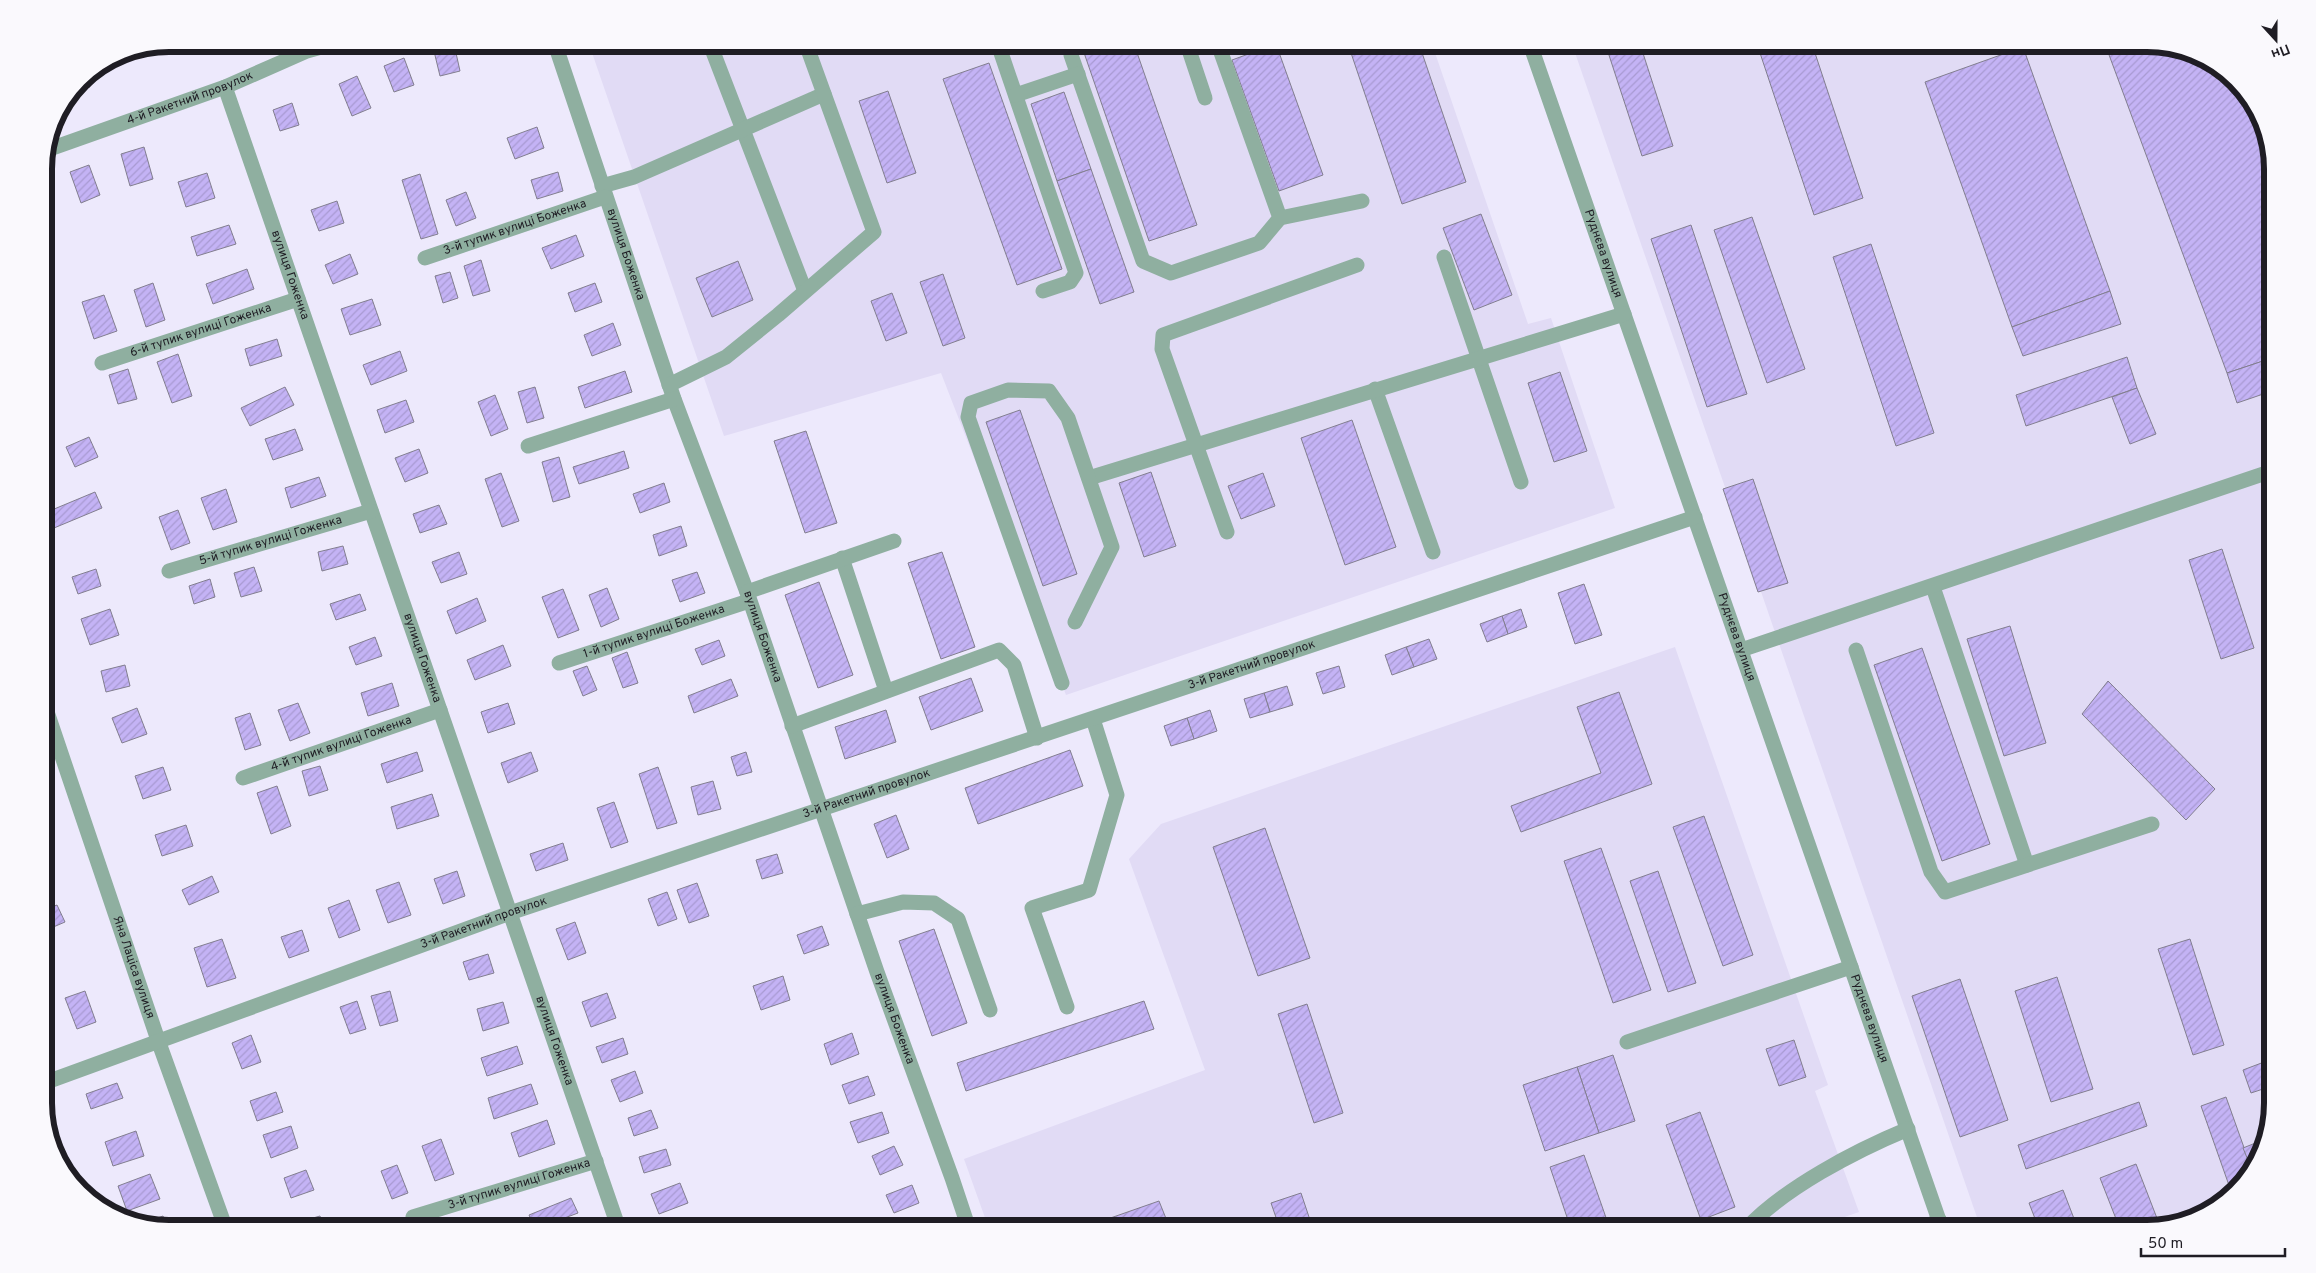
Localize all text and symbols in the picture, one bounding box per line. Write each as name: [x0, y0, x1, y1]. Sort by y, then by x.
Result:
north arrow: [2251, 15, 2301, 65]
text: Пн: [2268, 39, 2292, 62]
street label: 4-й Ракетний провулок: [125, 68, 256, 129]
street label: 3-й тупик вулиці Боженка: [441, 196, 589, 259]
street label: вулиця Боженка: [603, 207, 648, 302]
street label: Руднєва вулиця: [1580, 207, 1626, 300]
street label: вулиця Гоженка: [267, 228, 313, 322]
street label: 6-й тупик вулиці Гоженка: [128, 300, 274, 361]
street label: 5-й тупик вулиці Гоженка: [197, 512, 344, 570]
street label: вулиця Боженка: [739, 589, 785, 685]
street label: Руднєва вулиця: [1713, 591, 1759, 684]
street label: 1-й тупик вулиці Боженка: [581, 601, 727, 663]
street label: вулиця Гоженка: [399, 611, 445, 705]
street label: 3-й Ракетний провулок: [1186, 636, 1317, 694]
street label: 4-й тупик вулиці Гоженка: [269, 712, 414, 776]
street label: 3-й Ракетний провулок: [801, 765, 932, 823]
street label: 3-й Ракетний провулок: [418, 893, 549, 953]
street label: Яна Лаціса вулиця: [109, 914, 158, 1021]
street label: вулиця Боженка: [870, 971, 918, 1066]
street label: Руднєва вулиця: [1846, 972, 1892, 1065]
street label: вулиця Гоженка: [531, 994, 577, 1088]
street label: 3-й тупик вулиці Гоженка: [446, 1155, 592, 1214]
scale bar: [2141, 1226, 2285, 1258]
text: 50 m: [2148, 1235, 2183, 1254]

